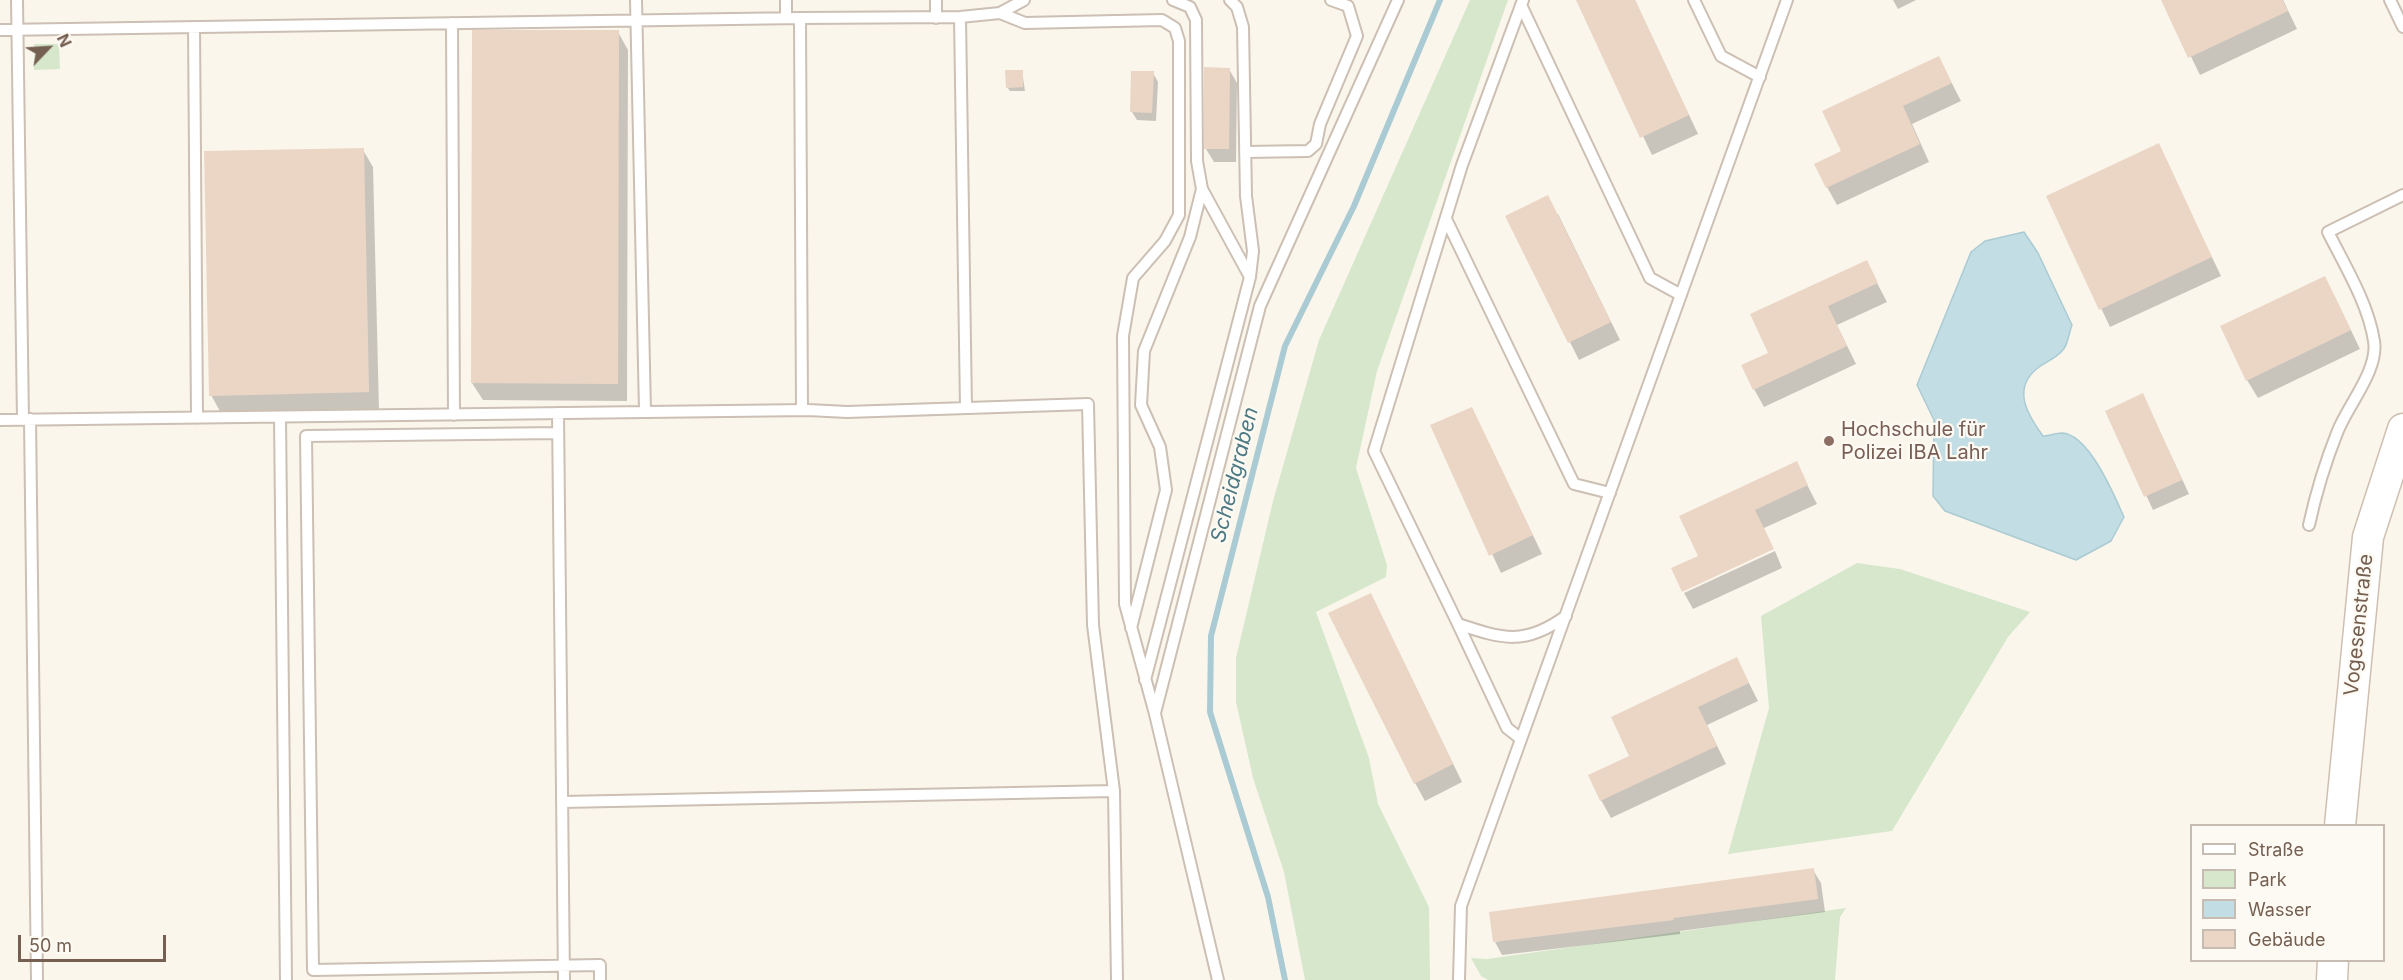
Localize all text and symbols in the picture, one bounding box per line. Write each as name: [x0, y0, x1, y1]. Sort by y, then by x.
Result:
north arrow: [18, 18, 78, 78]
text: N: [53, 31, 76, 50]
water label: Scheidgraben: [1206, 405, 1264, 545]
place label: Hochschule für Polizei IBA Lahr: [1841, 418, 1988, 465]
marker: Hochschule für Polizei IBA Lahr: [1822, 434, 1836, 448]
street label: Vogesenstraße: [2340, 553, 2378, 697]
legend: [2190, 824, 2385, 962]
text: Straße: [2248, 839, 2304, 860]
text: Park: [2248, 869, 2287, 890]
text: Wasser: [2248, 899, 2311, 920]
scale bar: [21, 923, 170, 961]
text: Gebäude: [2248, 929, 2325, 950]
text: 50 m: [29, 935, 72, 956]

